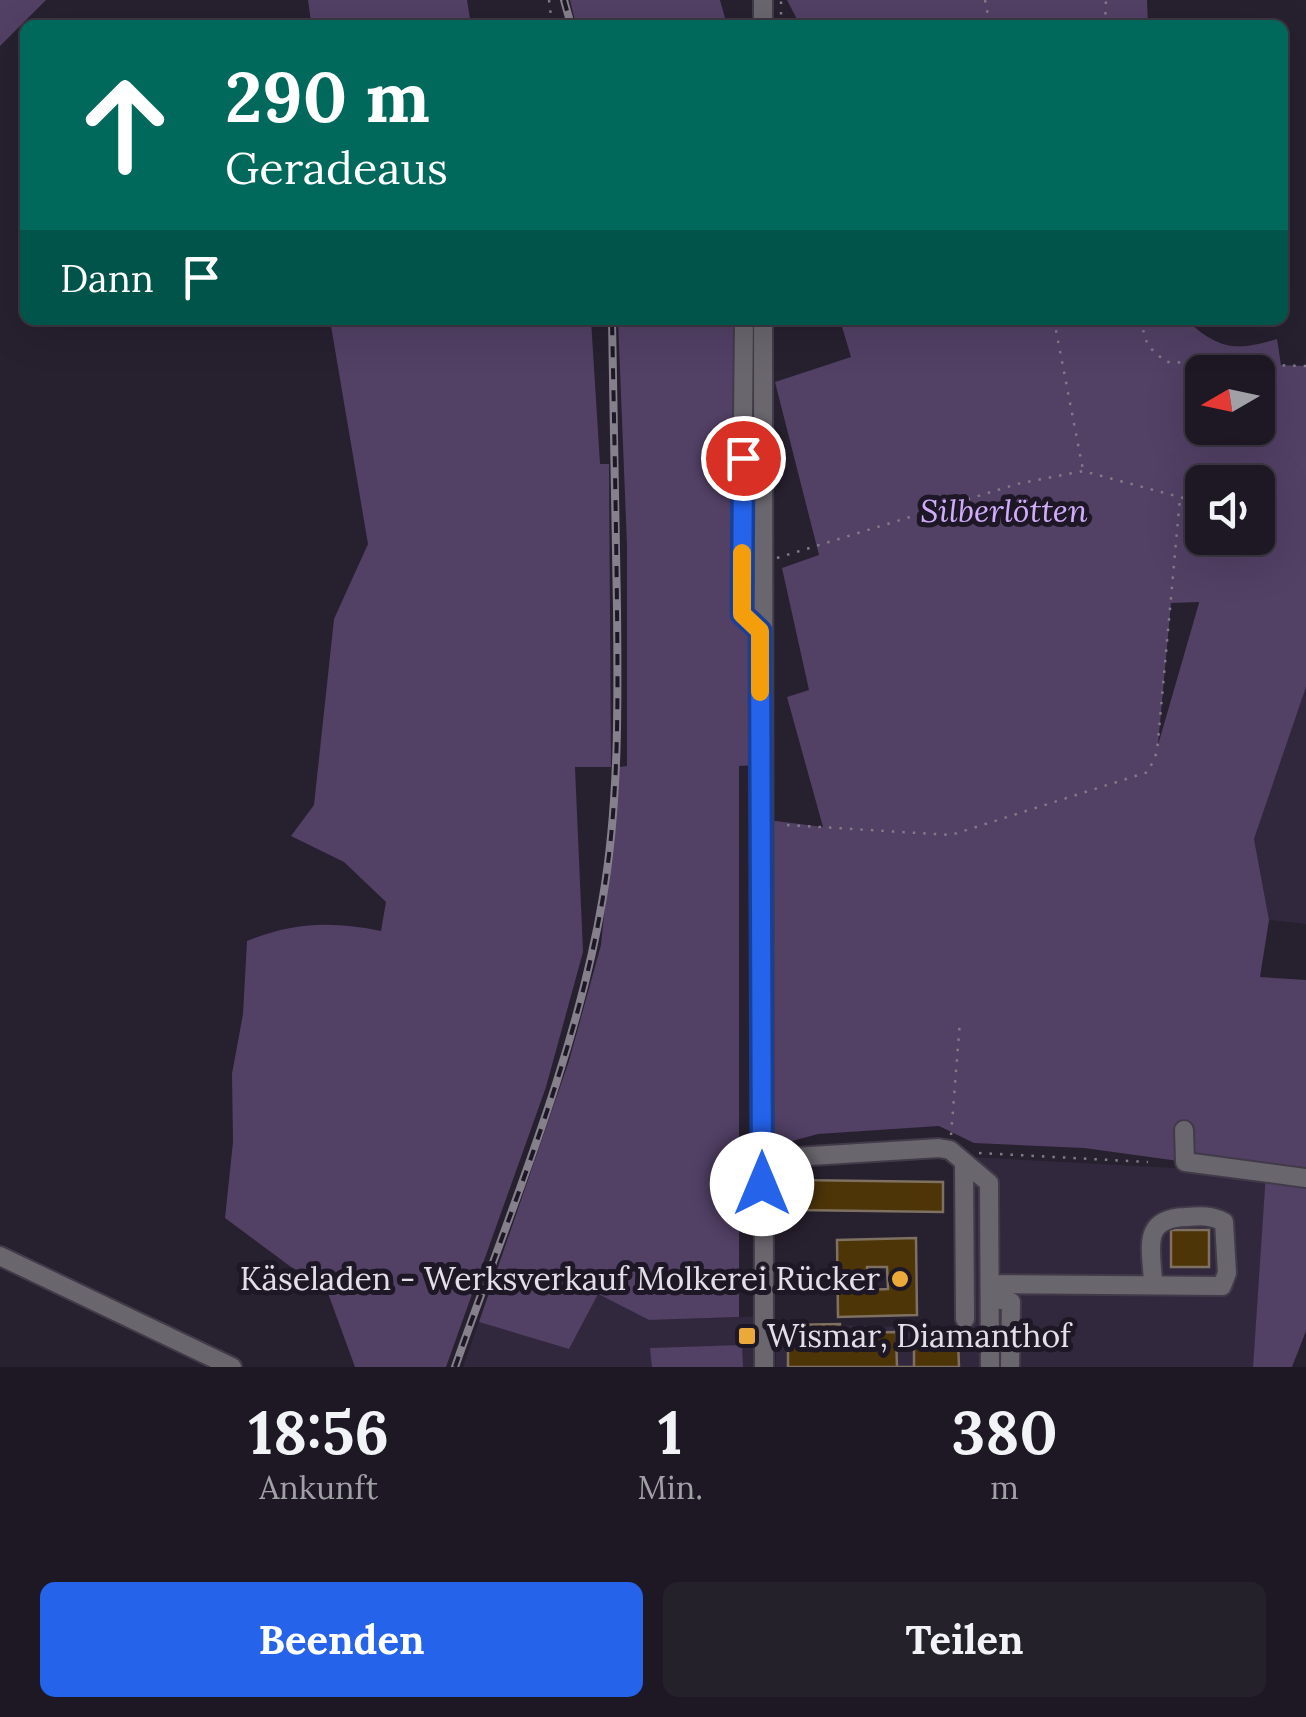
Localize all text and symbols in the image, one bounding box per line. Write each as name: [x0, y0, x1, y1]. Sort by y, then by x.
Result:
text: 290 m: [225, 52, 430, 141]
icon: ahead: [60, 60, 190, 190]
text: Geradeaus: [225, 139, 448, 196]
icon: arrive: [174, 250, 229, 305]
text: Dann: [60, 254, 154, 302]
north arrow: [1185, 355, 1275, 445]
map controls: [1185, 355, 1275, 555]
pin: [701, 416, 786, 501]
icon: arrive: [716, 431, 771, 486]
button: sound: [1185, 465, 1275, 555]
park label: Silberlötten: [920, 490, 1088, 531]
position arrow: [710, 1132, 814, 1236]
place label: Käseladen - Werksverkauf Molkerei Rücker: [240, 1258, 880, 1299]
marker: Käseladen - Werksverkauf Molkerei Rücker: [889, 1268, 911, 1290]
place label: Wismar, Diamanthof: [767, 1315, 1073, 1356]
marker: Wismar, Diamanthof: [736, 1325, 758, 1347]
text: 18:56: [248, 1394, 389, 1470]
text: 1: [658, 1394, 682, 1470]
text: 380: [951, 1394, 1058, 1470]
text: Ankunft: [259, 1467, 378, 1508]
text: Min.: [637, 1467, 703, 1508]
text: m: [990, 1467, 1019, 1508]
button: Beenden: [40, 1582, 643, 1697]
button: Teilen: [663, 1582, 1266, 1697]

